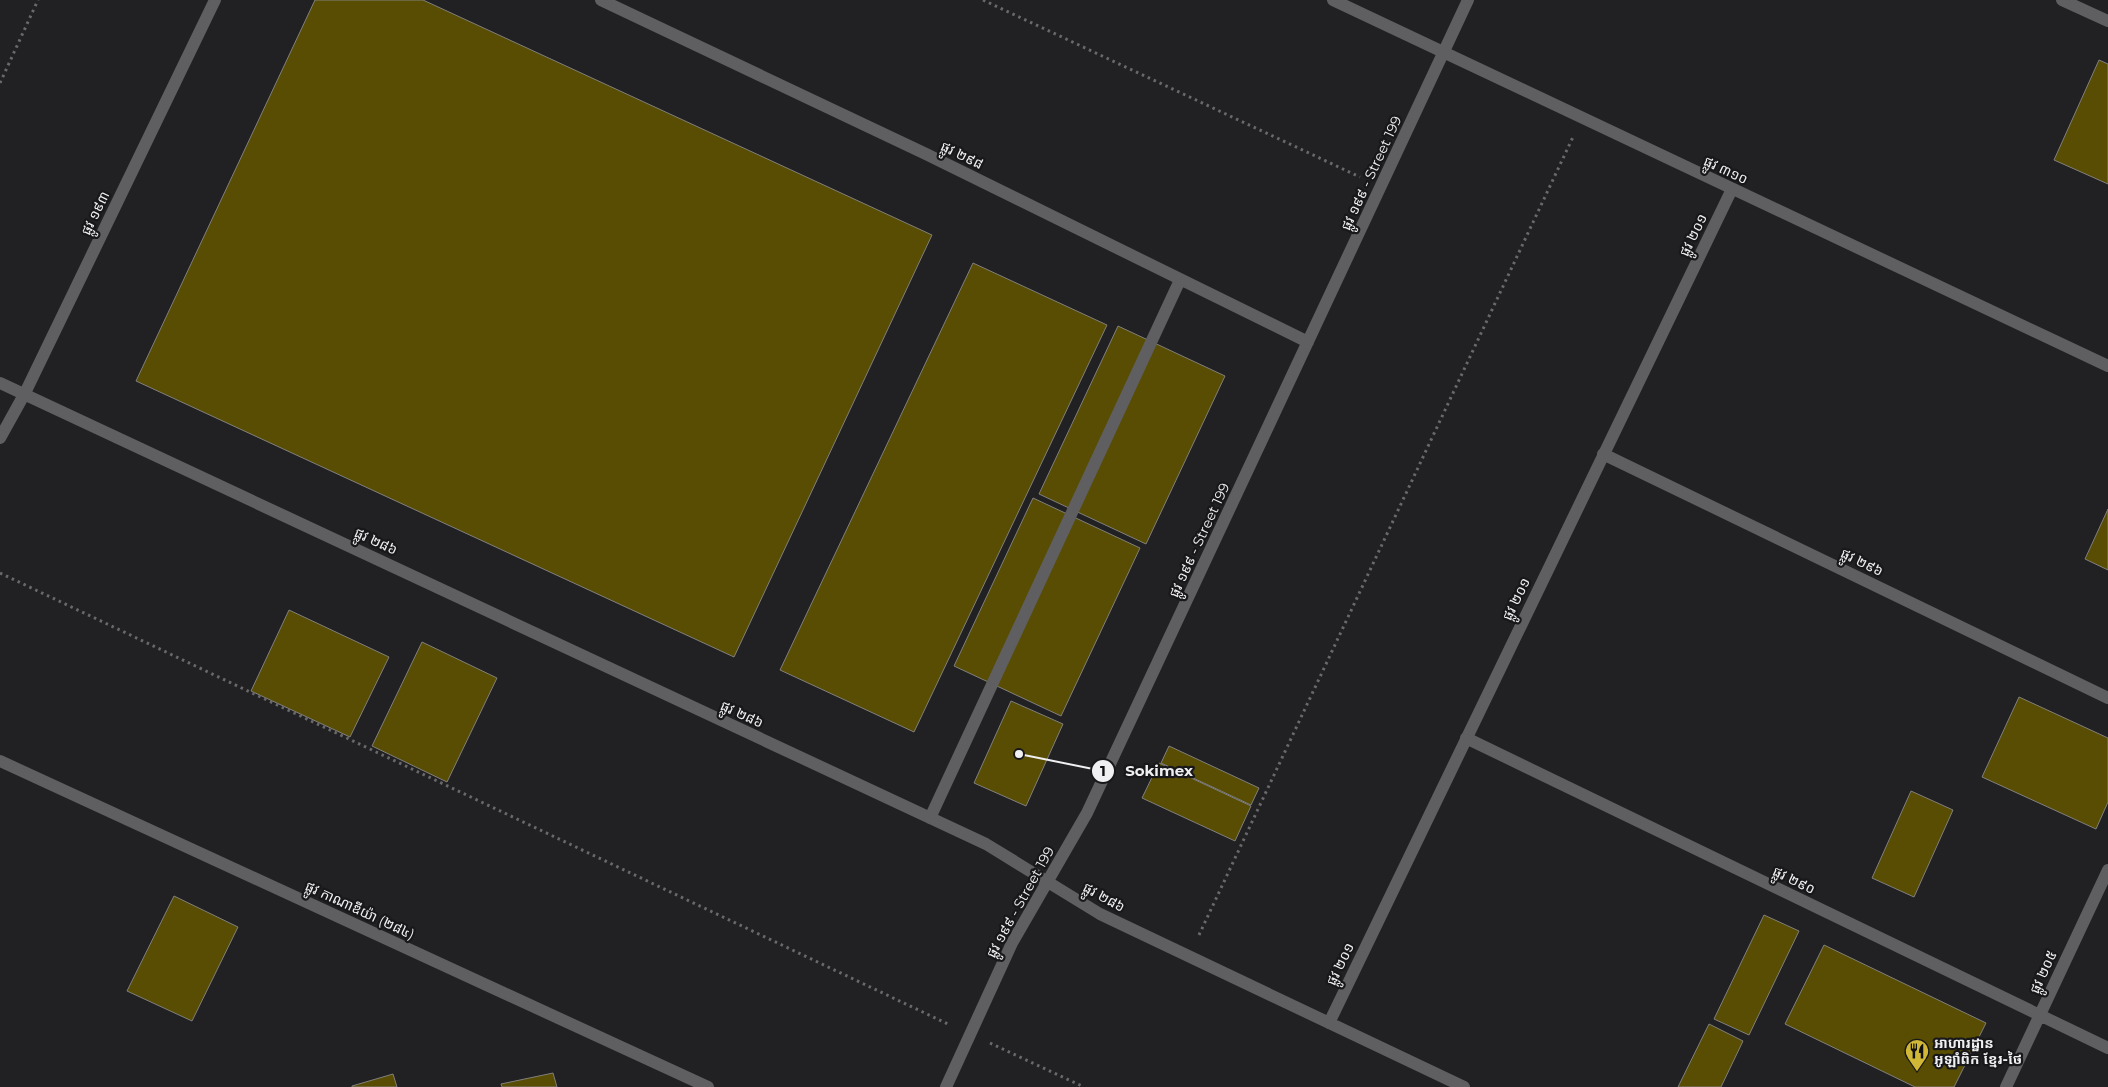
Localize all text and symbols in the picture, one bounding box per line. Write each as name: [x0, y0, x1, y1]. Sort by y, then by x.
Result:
street label: ផ្លូវ ១៩៩ - Street 199: [1337, 113, 1408, 235]
street label: ផ្លូវ ២៩៨: [936, 137, 986, 176]
street label: ផ្លូវ ៣១០: [1700, 152, 1751, 191]
street label: ផ្លូវ ១៩៣: [77, 188, 116, 239]
street label: ផ្លូវ ២០១: [1675, 211, 1714, 261]
street label: ផ្លូវ ១៩៩ - Street 199: [1165, 480, 1236, 602]
street label: ផ្លូវ ២៨៦: [350, 523, 400, 562]
street label: ផ្លូវ ២៩៦: [1836, 544, 1886, 583]
street label: ផ្លូវ ២០១: [1498, 575, 1537, 625]
street label: ផ្លូវ ២៨៦: [716, 696, 766, 735]
callout: Sokimex: [1091, 756, 1203, 786]
text: 1: [1100, 761, 1106, 780]
text: Sokimex: [1125, 761, 1193, 780]
street label: ផ្លូវ ១៩៩ - Street 199: [982, 843, 1061, 962]
street label: ផ្លូវ ២៩០: [1768, 862, 1818, 901]
street label: ផ្លូវ កាណាឌីយ៉ា (២៨៤): [301, 877, 418, 946]
street label: ផ្លូវ ២៨៦: [1078, 878, 1128, 919]
street label: ផ្លូវ ២០១: [1322, 940, 1361, 990]
street label: ផ្លូវ ២០៥: [2025, 948, 2064, 998]
place label: អាហារដ្ឋាន អូឡាំពិក ខ្មែរ-ថៃ: [1934, 1034, 2022, 1068]
restaurant icon: អាហារដ្ឋាន អូឡាំពិក ខ្មែរ-ថៃ: [1904, 1038, 1930, 1072]

